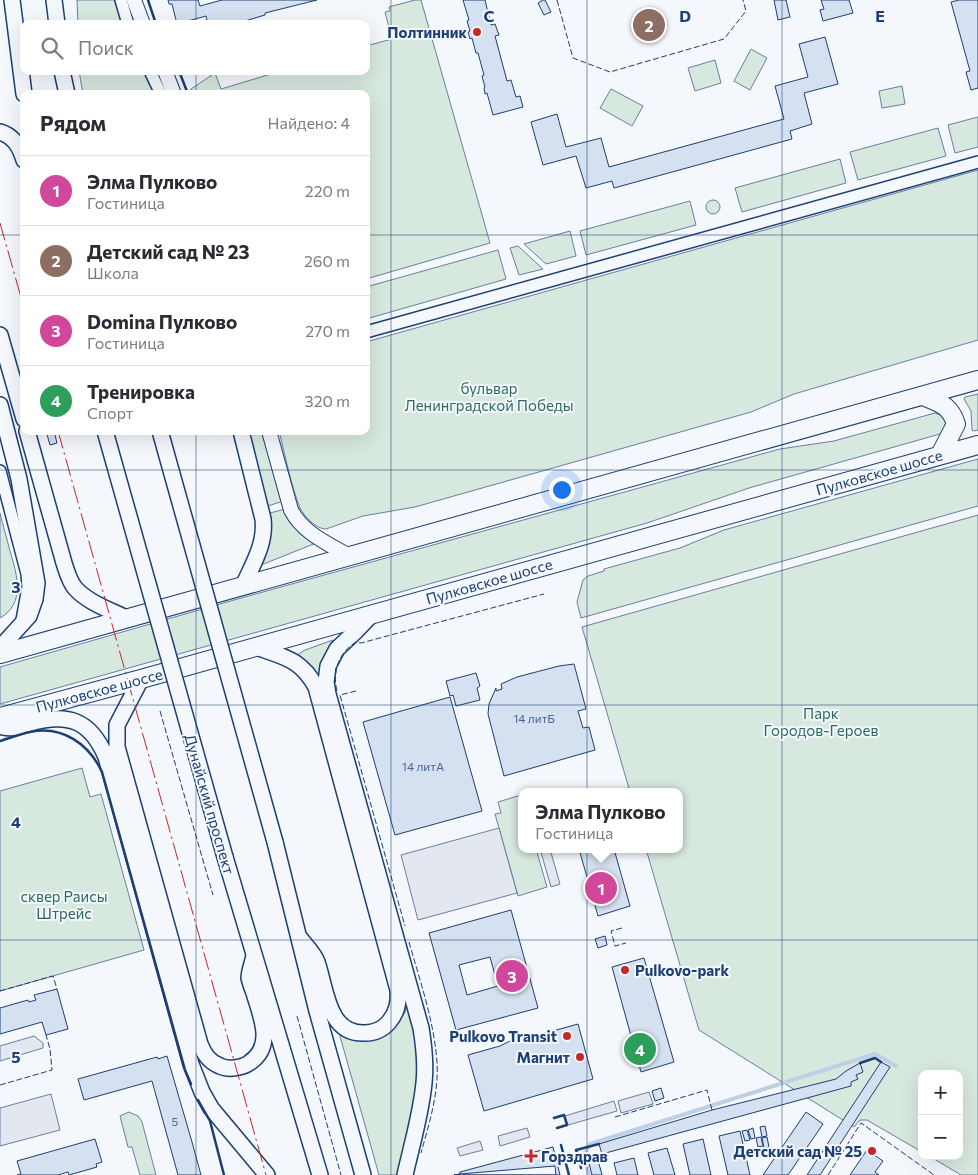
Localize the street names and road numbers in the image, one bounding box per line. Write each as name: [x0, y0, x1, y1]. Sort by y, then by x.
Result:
street label: Пулковское шоссе: [814, 445, 944, 499]
street label: Пулковское шоссе: [424, 554, 554, 608]
street label: Пулковское шоссе: [34, 664, 165, 716]
street label: Дунайский проспект: [181, 732, 239, 876]

